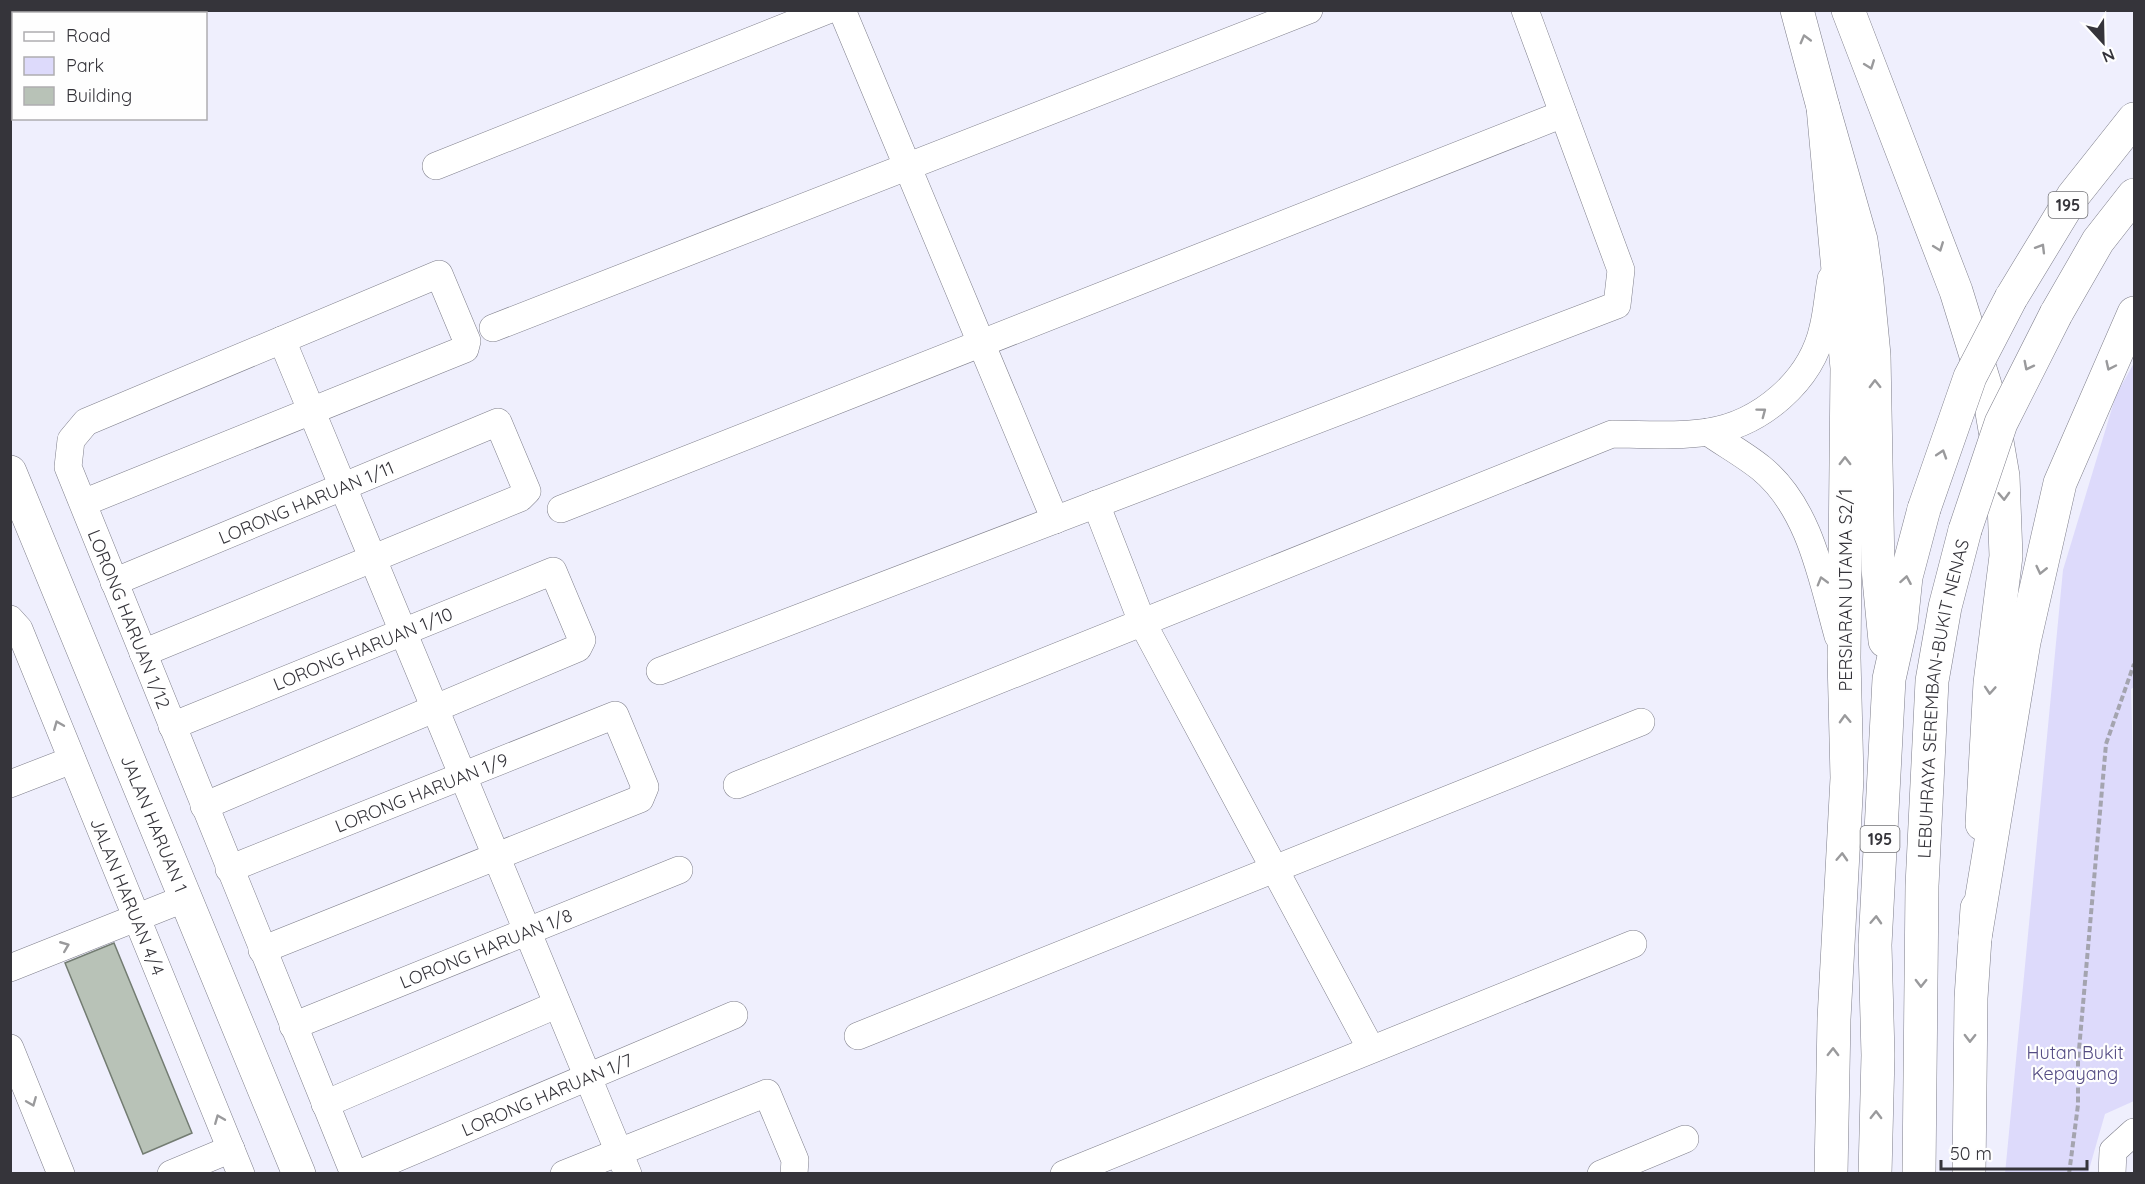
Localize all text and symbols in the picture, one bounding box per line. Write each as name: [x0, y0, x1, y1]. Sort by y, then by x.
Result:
legend: [12, 12, 207, 120]
north arrow: [2073, 12, 2133, 72]
text: Road: [66, 24, 111, 47]
one-way arrow: [1800, 34, 1813, 44]
text: N: [2099, 44, 2118, 67]
text: Park: [66, 54, 104, 77]
one-way arrow: [1862, 59, 1875, 70]
text: Building: [66, 84, 132, 107]
road number: 195: [2048, 192, 2088, 218]
one-way arrow: [1932, 241, 1945, 252]
one-way arrow: [2034, 244, 2046, 254]
one-way arrow: [2024, 360, 2036, 371]
one-way arrow: [2106, 360, 2118, 371]
one-way arrow: [1869, 380, 1881, 389]
one-way arrow: [1755, 408, 1766, 419]
one-way arrow: [1935, 449, 1947, 460]
street label: LORONG HARUAN 1/11: [215, 455, 397, 549]
one-way arrow: [1839, 457, 1851, 466]
street label: PERSIARAN UTAMA S2/1: [1834, 488, 1857, 692]
one-way arrow: [1998, 491, 2011, 500]
street label: LORONG HARUAN 1/12: [83, 526, 176, 712]
street label: LEBUHRAYA SEREMBAN-BUKIT NENAS: [1912, 537, 1974, 859]
one-way arrow: [2035, 564, 2048, 574]
one-way arrow: [1900, 575, 1912, 585]
one-way arrow: [1817, 576, 1829, 587]
street label: LORONG HARUAN 1/10: [270, 602, 456, 695]
one-way arrow: [1984, 685, 1997, 694]
one-way arrow: [1839, 715, 1851, 724]
one-way arrow: [53, 720, 65, 731]
street label: LORONG HARUAN 1/9: [331, 747, 511, 837]
street label: JALAN HARUAN 1: [116, 751, 193, 896]
street label: JALAN HARUAN 4/4: [85, 814, 170, 979]
road number: 195: [1860, 826, 1900, 852]
one-way arrow: [1836, 853, 1849, 862]
street label: LORONG HARUAN 1/8: [396, 903, 576, 993]
one-way arrow: [1869, 916, 1882, 925]
one-way arrow: [59, 941, 70, 953]
one-way arrow: [1915, 979, 1927, 988]
one-way arrow: [1964, 1034, 1976, 1043]
park label: Hutan Bukit Kepayang: [2026, 1041, 2124, 1085]
street label: LORONG HARUAN 1/7: [458, 1048, 636, 1141]
one-way arrow: [1827, 1048, 1839, 1057]
one-way arrow: [25, 1096, 37, 1107]
one-way arrow: [1870, 1111, 1883, 1120]
one-way arrow: [214, 1115, 226, 1126]
scale bar: [1941, 1133, 2086, 1171]
text: 50 m: [1950, 1142, 1992, 1165]

